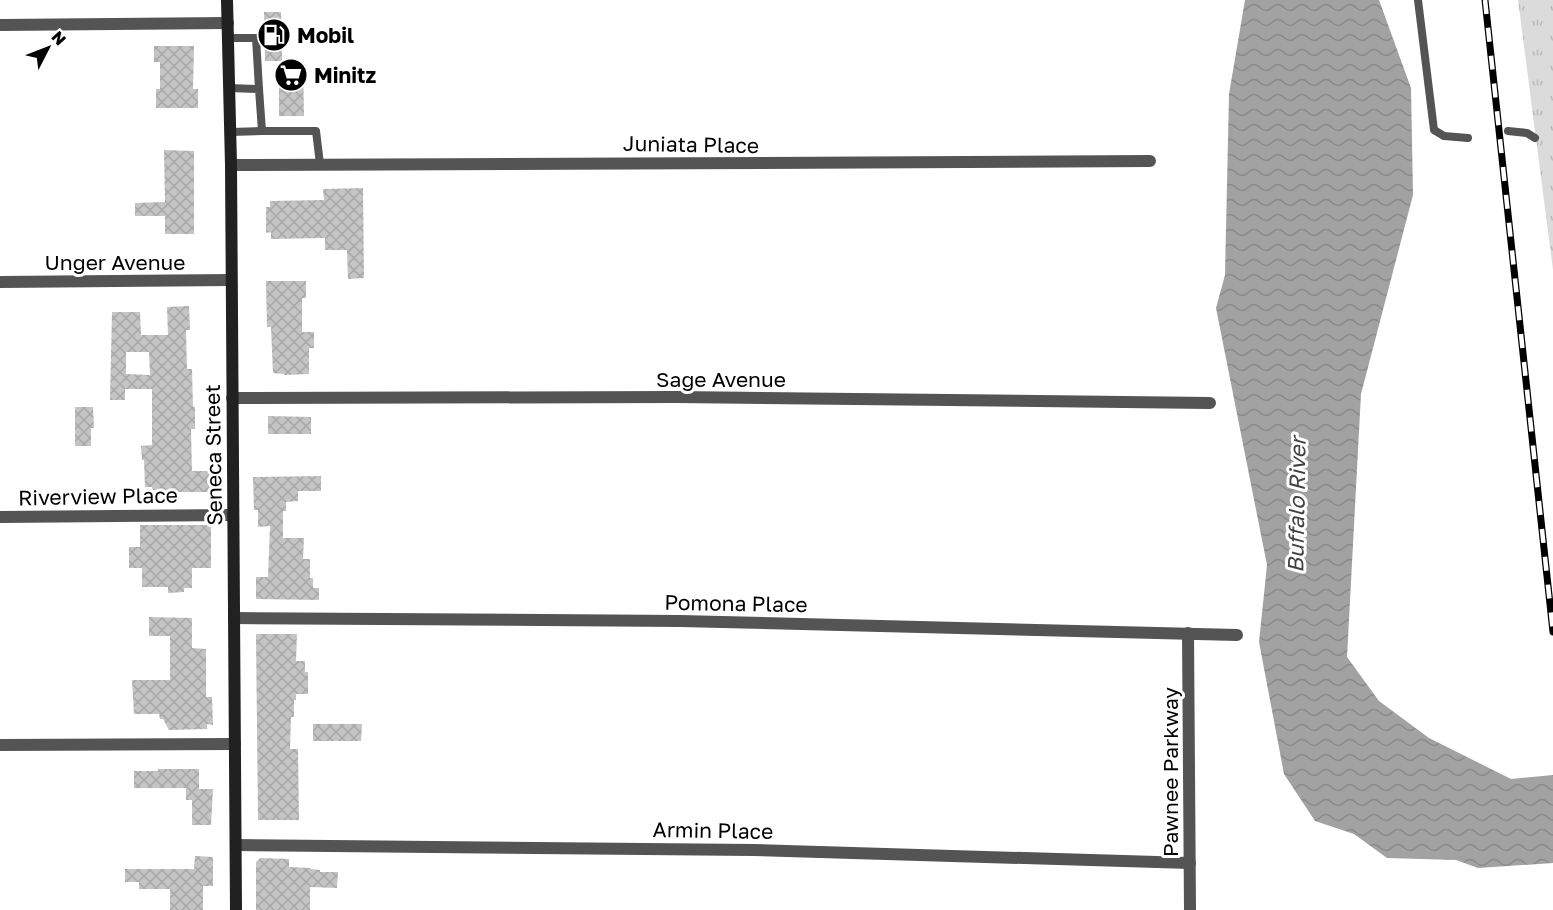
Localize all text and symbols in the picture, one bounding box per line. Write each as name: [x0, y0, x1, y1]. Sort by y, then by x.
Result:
fuel station icon: Mobil: [256, 17, 292, 53]
north arrow: [18, 18, 78, 78]
place label: Mobil: [297, 22, 354, 48]
text: N: [48, 27, 71, 49]
supermarket icon: Minitz: [273, 57, 309, 93]
place label: Minitz: [314, 62, 377, 88]
street label: Juniata Place: [623, 130, 759, 158]
street label: Unger Avenue: [45, 249, 185, 275]
street label: Sage Avenue: [656, 366, 786, 392]
street label: Seneca Street: [199, 384, 227, 526]
water label: Buffalo River: [1281, 433, 1311, 573]
street label: Riverview Place: [18, 482, 178, 510]
street label: Pomona Place: [664, 589, 808, 617]
street label: Pawnee Parkway: [1157, 687, 1183, 857]
street label: Armin Place: [652, 816, 774, 844]

